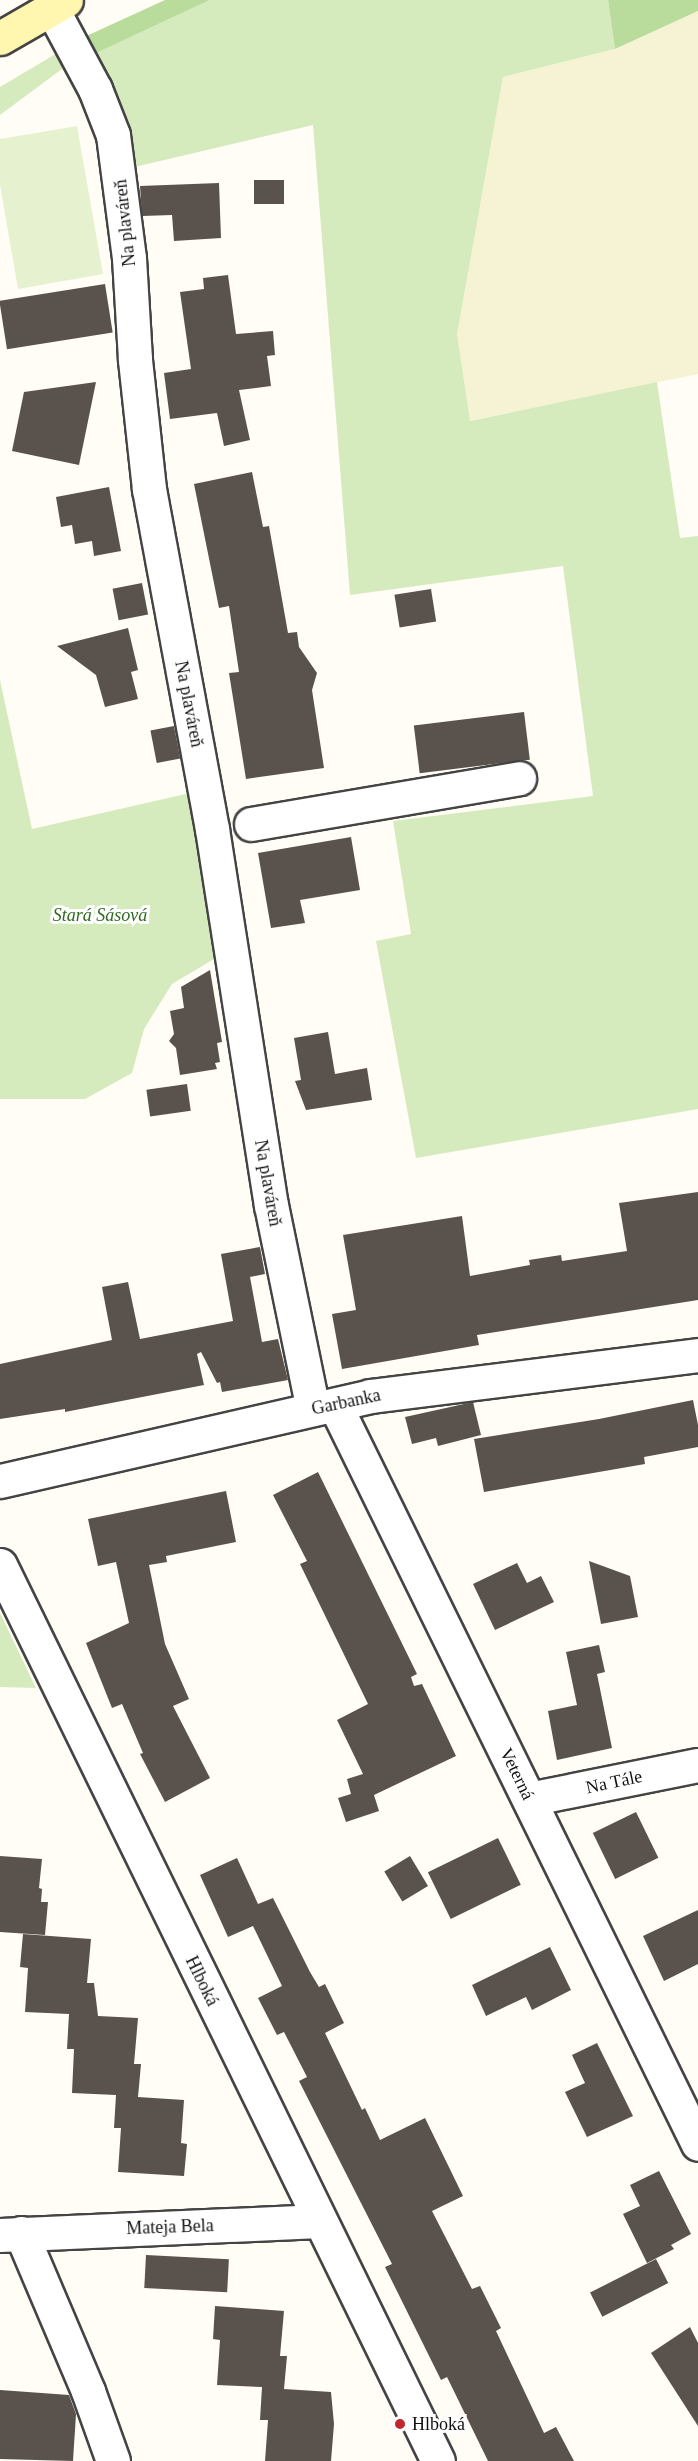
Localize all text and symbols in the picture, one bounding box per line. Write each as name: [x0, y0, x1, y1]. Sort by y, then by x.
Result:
street label: Na plaváreň: [110, 178, 140, 268]
street label: Na plaváreň: [170, 659, 208, 749]
park label: Stará Sásová: [53, 904, 147, 926]
street label: Na plaváreň: [250, 1138, 286, 1228]
street label: Garbanka: [310, 1384, 382, 1420]
street label: Veterná: [495, 1745, 539, 1803]
street label: Na Tále: [584, 1765, 644, 1799]
street label: Hlboká: [181, 1952, 223, 2010]
street label: Mateja Bela: [126, 2215, 214, 2239]
place label: Hlboká: [412, 2413, 465, 2435]
marker: Hlboká: [393, 2417, 407, 2431]

